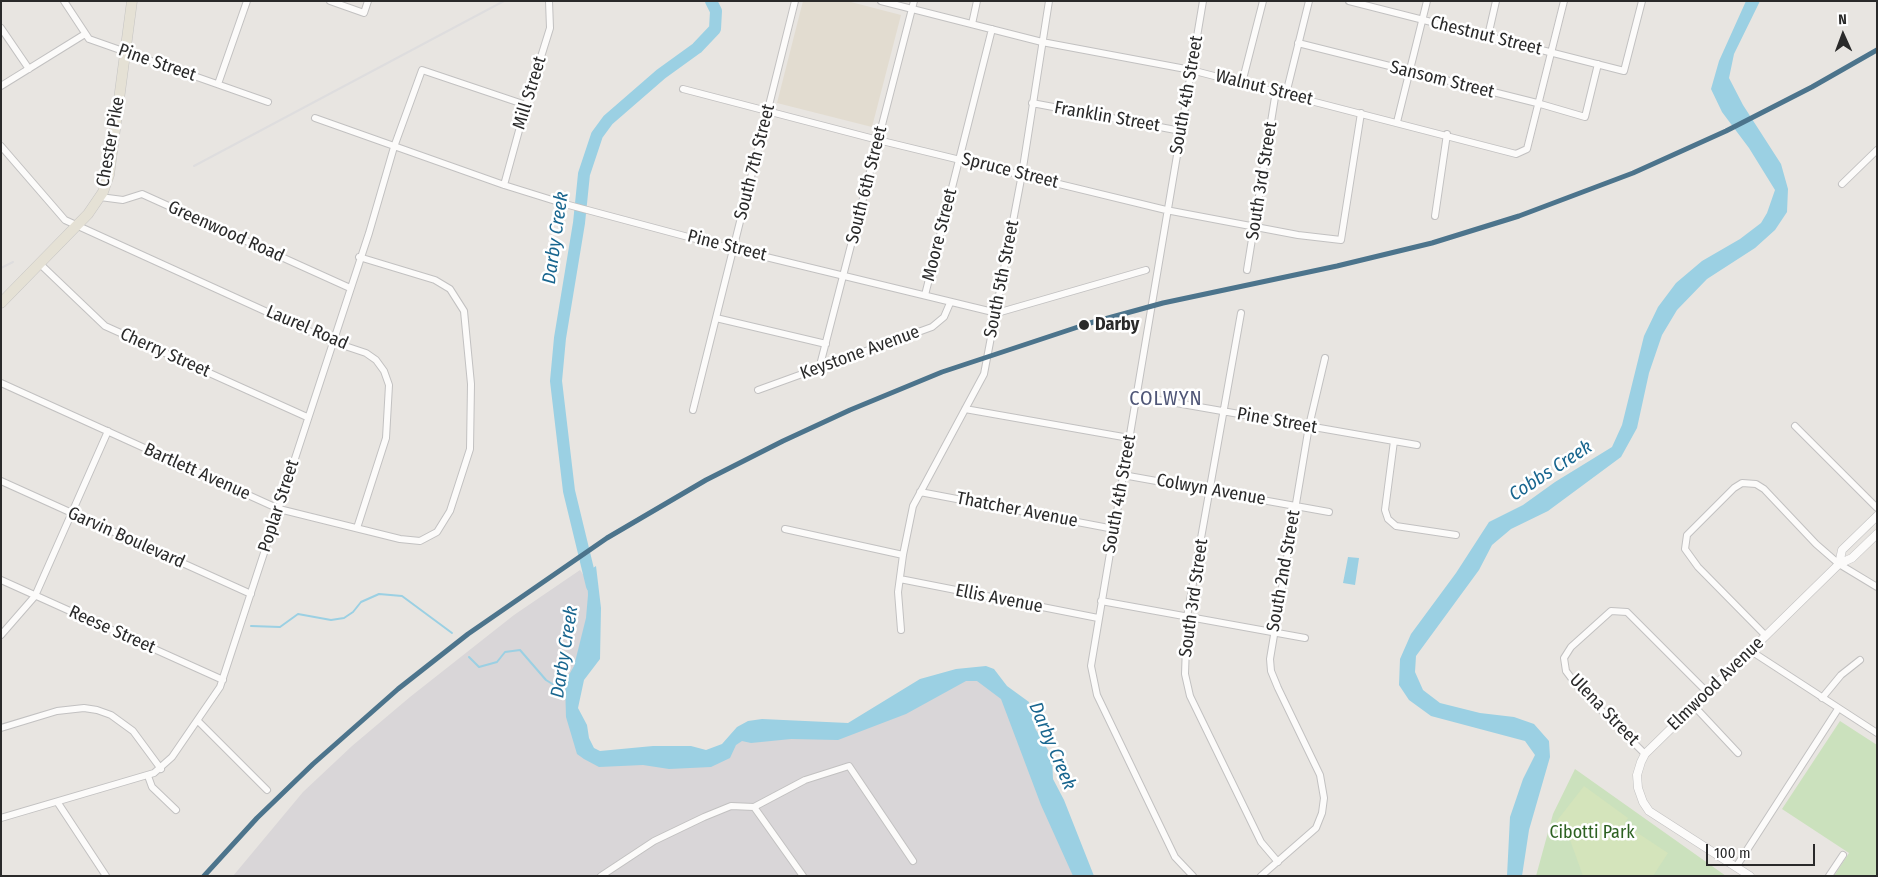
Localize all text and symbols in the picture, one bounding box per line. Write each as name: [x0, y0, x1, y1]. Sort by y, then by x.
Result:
north arrow: [1818, 10, 1868, 60]
text: N: [1838, 11, 1847, 28]
street label: Chestnut Street: [1428, 12, 1544, 60]
street label: South 4th Street: [1166, 34, 1208, 156]
street label: Pine Street: [115, 40, 199, 86]
street label: Mill Street: [509, 54, 551, 132]
street label: Sansom Street: [1388, 57, 1496, 103]
street label: Walnut Street: [1213, 65, 1315, 111]
street label: Chester Pike: [92, 95, 130, 189]
street label: Franklin Street: [1052, 97, 1162, 137]
street label: South 7th Street: [730, 102, 780, 222]
street label: South 3rd Street: [1242, 120, 1282, 242]
street label: South 6th Street: [842, 124, 892, 246]
street label: Spruce Street: [959, 149, 1061, 193]
street label: Moore Street: [918, 186, 962, 284]
water label: Darby Creek: [538, 190, 574, 286]
street label: Greenwood Road: [164, 197, 288, 267]
street label: South 5th Street: [980, 218, 1024, 340]
street label: Pine Street: [685, 226, 769, 266]
street label: Laurel Road: [263, 301, 351, 355]
place label: Darby: [1095, 314, 1139, 336]
marker: Darby: [1077, 318, 1091, 332]
street label: Keystone Avenue: [797, 321, 923, 385]
street label: Cherry Street: [117, 324, 213, 382]
district label: COLWYN: [1129, 387, 1203, 411]
street label: Pine Street: [1235, 403, 1319, 439]
street label: South 4th Street: [1099, 433, 1141, 555]
water label: Cobbs Creek: [1505, 436, 1597, 506]
street label: Bartlett Avenue: [140, 439, 254, 505]
street label: Poplar Street: [254, 457, 304, 555]
street label: Colwyn Avenue: [1155, 470, 1267, 510]
street label: Thatcher Avenue: [955, 488, 1079, 532]
street label: Garvin Boulevard: [64, 503, 188, 573]
street label: South 2nd Street: [1263, 509, 1305, 633]
street label: South 3rd Street: [1175, 537, 1213, 659]
street label: Ellis Avenue: [954, 580, 1044, 618]
street label: Reese Street: [65, 601, 159, 659]
water label: Darby Creek: [546, 604, 584, 700]
street label: Elmwood Avenue: [1663, 633, 1769, 735]
street label: Ulena Street: [1565, 670, 1643, 750]
water label: Darby Creek: [1023, 699, 1081, 793]
park label: Cibotti Park: [1549, 822, 1635, 844]
scale bar: [1708, 834, 1817, 866]
text: 100 m: [1714, 844, 1751, 862]

